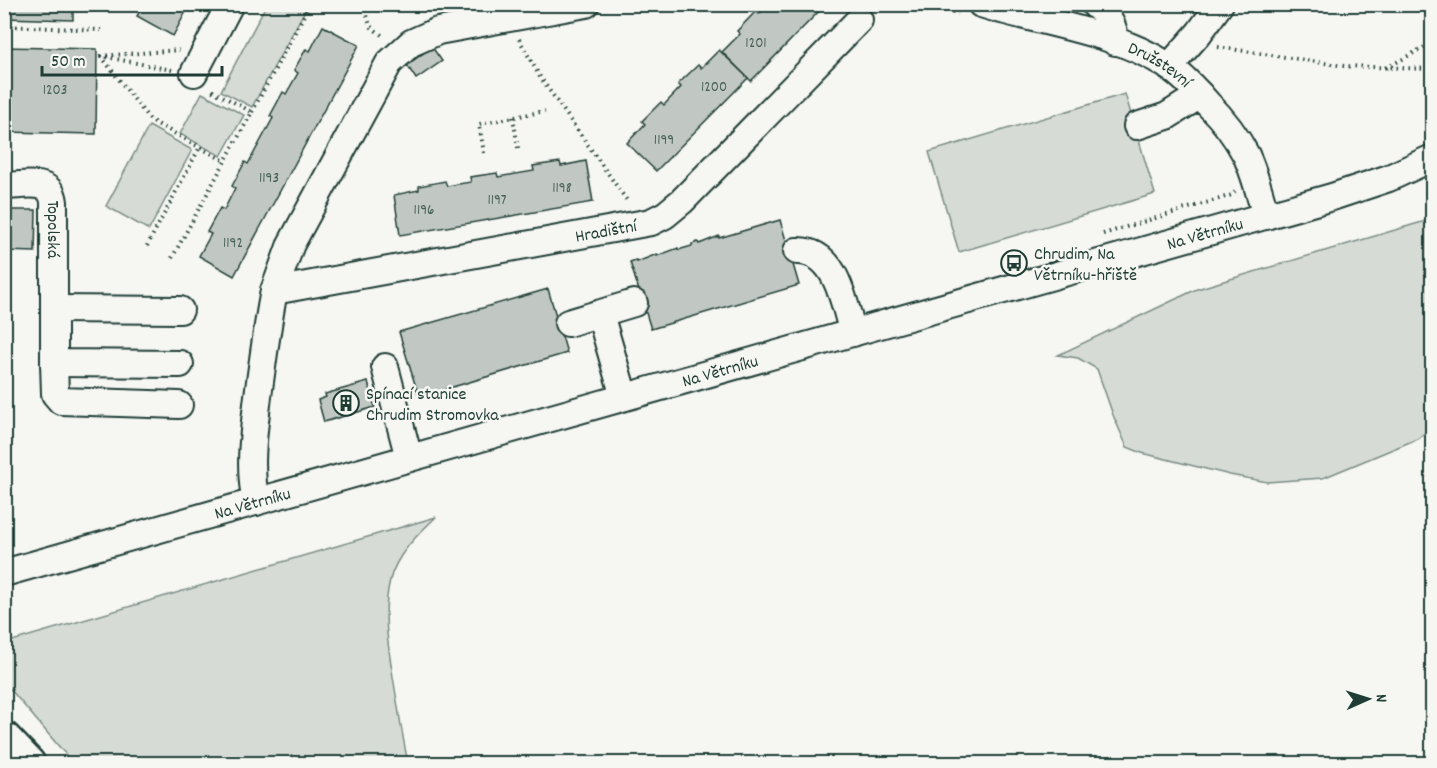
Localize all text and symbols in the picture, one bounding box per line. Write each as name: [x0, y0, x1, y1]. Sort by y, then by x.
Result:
house number: 1201: [745, 33, 767, 55]
street label: Družstevní: [1124, 37, 1198, 96]
scale bar: [42, 39, 222, 77]
text: 50 m: [51, 50, 86, 75]
house number: 1200: [701, 77, 727, 99]
house number: 1203: [43, 80, 67, 102]
house number: 1199: [654, 130, 674, 152]
house number: 1193: [259, 168, 279, 190]
house number: 1198: [552, 178, 572, 200]
house number: 1197: [487, 190, 507, 212]
street label: Topolská: [39, 200, 64, 259]
house number: 1196: [414, 200, 434, 222]
street label: Na Větrníku: [1165, 213, 1246, 258]
street label: Hradištní: [573, 215, 641, 251]
house number: 1192: [223, 233, 243, 255]
place label: Chrudim, Na Větrníku-hřiště: [1034, 243, 1137, 289]
bus stop icon: Chrudim, Na Větrníku-hřiště: [999, 248, 1029, 278]
street label: Na Větrníku: [680, 350, 762, 395]
place label: Spínací stanice Chrudim Stromovka: [366, 383, 499, 429]
building icon: Spínací stanice Chrudim Stromovka: [331, 388, 361, 418]
street label: Na Větrníku: [212, 482, 294, 528]
north arrow: [1338, 669, 1398, 729]
text: N: [1369, 694, 1392, 703]

